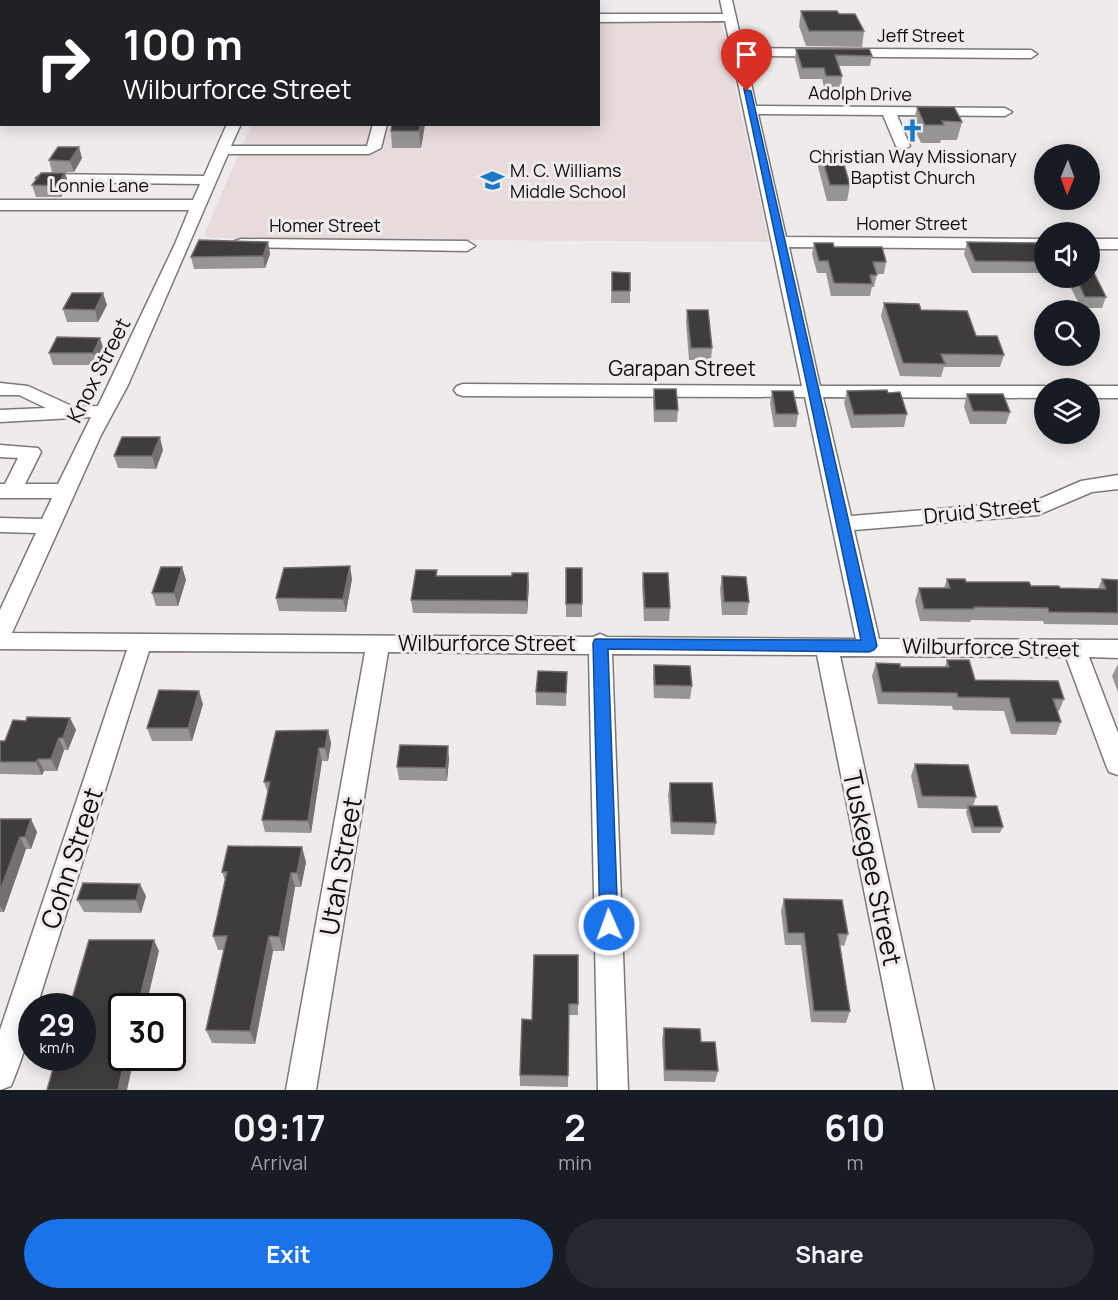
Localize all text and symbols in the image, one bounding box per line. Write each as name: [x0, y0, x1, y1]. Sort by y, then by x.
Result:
text: 100 m: [123, 15, 243, 73]
street label: Jeff Street: [877, 23, 965, 47]
icon: right: [24, 24, 102, 102]
pin: [721, 29, 772, 91]
icon: arrive: [730, 38, 763, 71]
text: Wilburforce Street: [123, 70, 352, 107]
street label: Adolph Drive: [808, 80, 912, 106]
church icon: Christian Way Missionary Baptist Church: [900, 117, 926, 143]
place label: Christian Way Missionary Baptist Church: [809, 144, 1017, 189]
north arrow: [1034, 144, 1100, 210]
map controls: [1034, 144, 1100, 444]
place label: M. C. Williams Middle School: [510, 158, 626, 203]
school or university icon: M. C. Williams Middle School: [479, 167, 505, 193]
street label: Lonnie Lane: [49, 173, 149, 197]
street label: Homer Street: [856, 211, 968, 235]
street label: Homer Street: [269, 213, 381, 237]
button: sound: [1034, 222, 1100, 288]
button: search: [1034, 300, 1100, 366]
street label: Knox Street: [60, 313, 136, 427]
street label: Garapan Street: [608, 354, 756, 382]
button: layers: [1034, 378, 1100, 444]
street label: Druid Street: [922, 490, 1042, 530]
street label: Wilburforce Street: [398, 629, 576, 657]
street label: Wilburforce Street: [902, 631, 1080, 663]
street label: Tuskegee Street: [835, 767, 911, 969]
street label: Cohn Street: [31, 783, 111, 933]
street label: Utah Street: [310, 794, 370, 938]
position arrow: [577, 893, 641, 957]
speed limit sign: 30: [108, 993, 186, 1071]
text: 29: [39, 1004, 75, 1045]
text: km/h: [40, 1037, 74, 1058]
text: 09:17: [232, 1103, 326, 1152]
text: 2: [564, 1103, 586, 1152]
text: 610: [824, 1103, 886, 1152]
text: Arrival: [251, 1149, 308, 1176]
text: min: [558, 1149, 592, 1176]
text: m: [846, 1149, 863, 1176]
button: Exit: [24, 1219, 553, 1288]
button: Share: [565, 1219, 1094, 1288]

